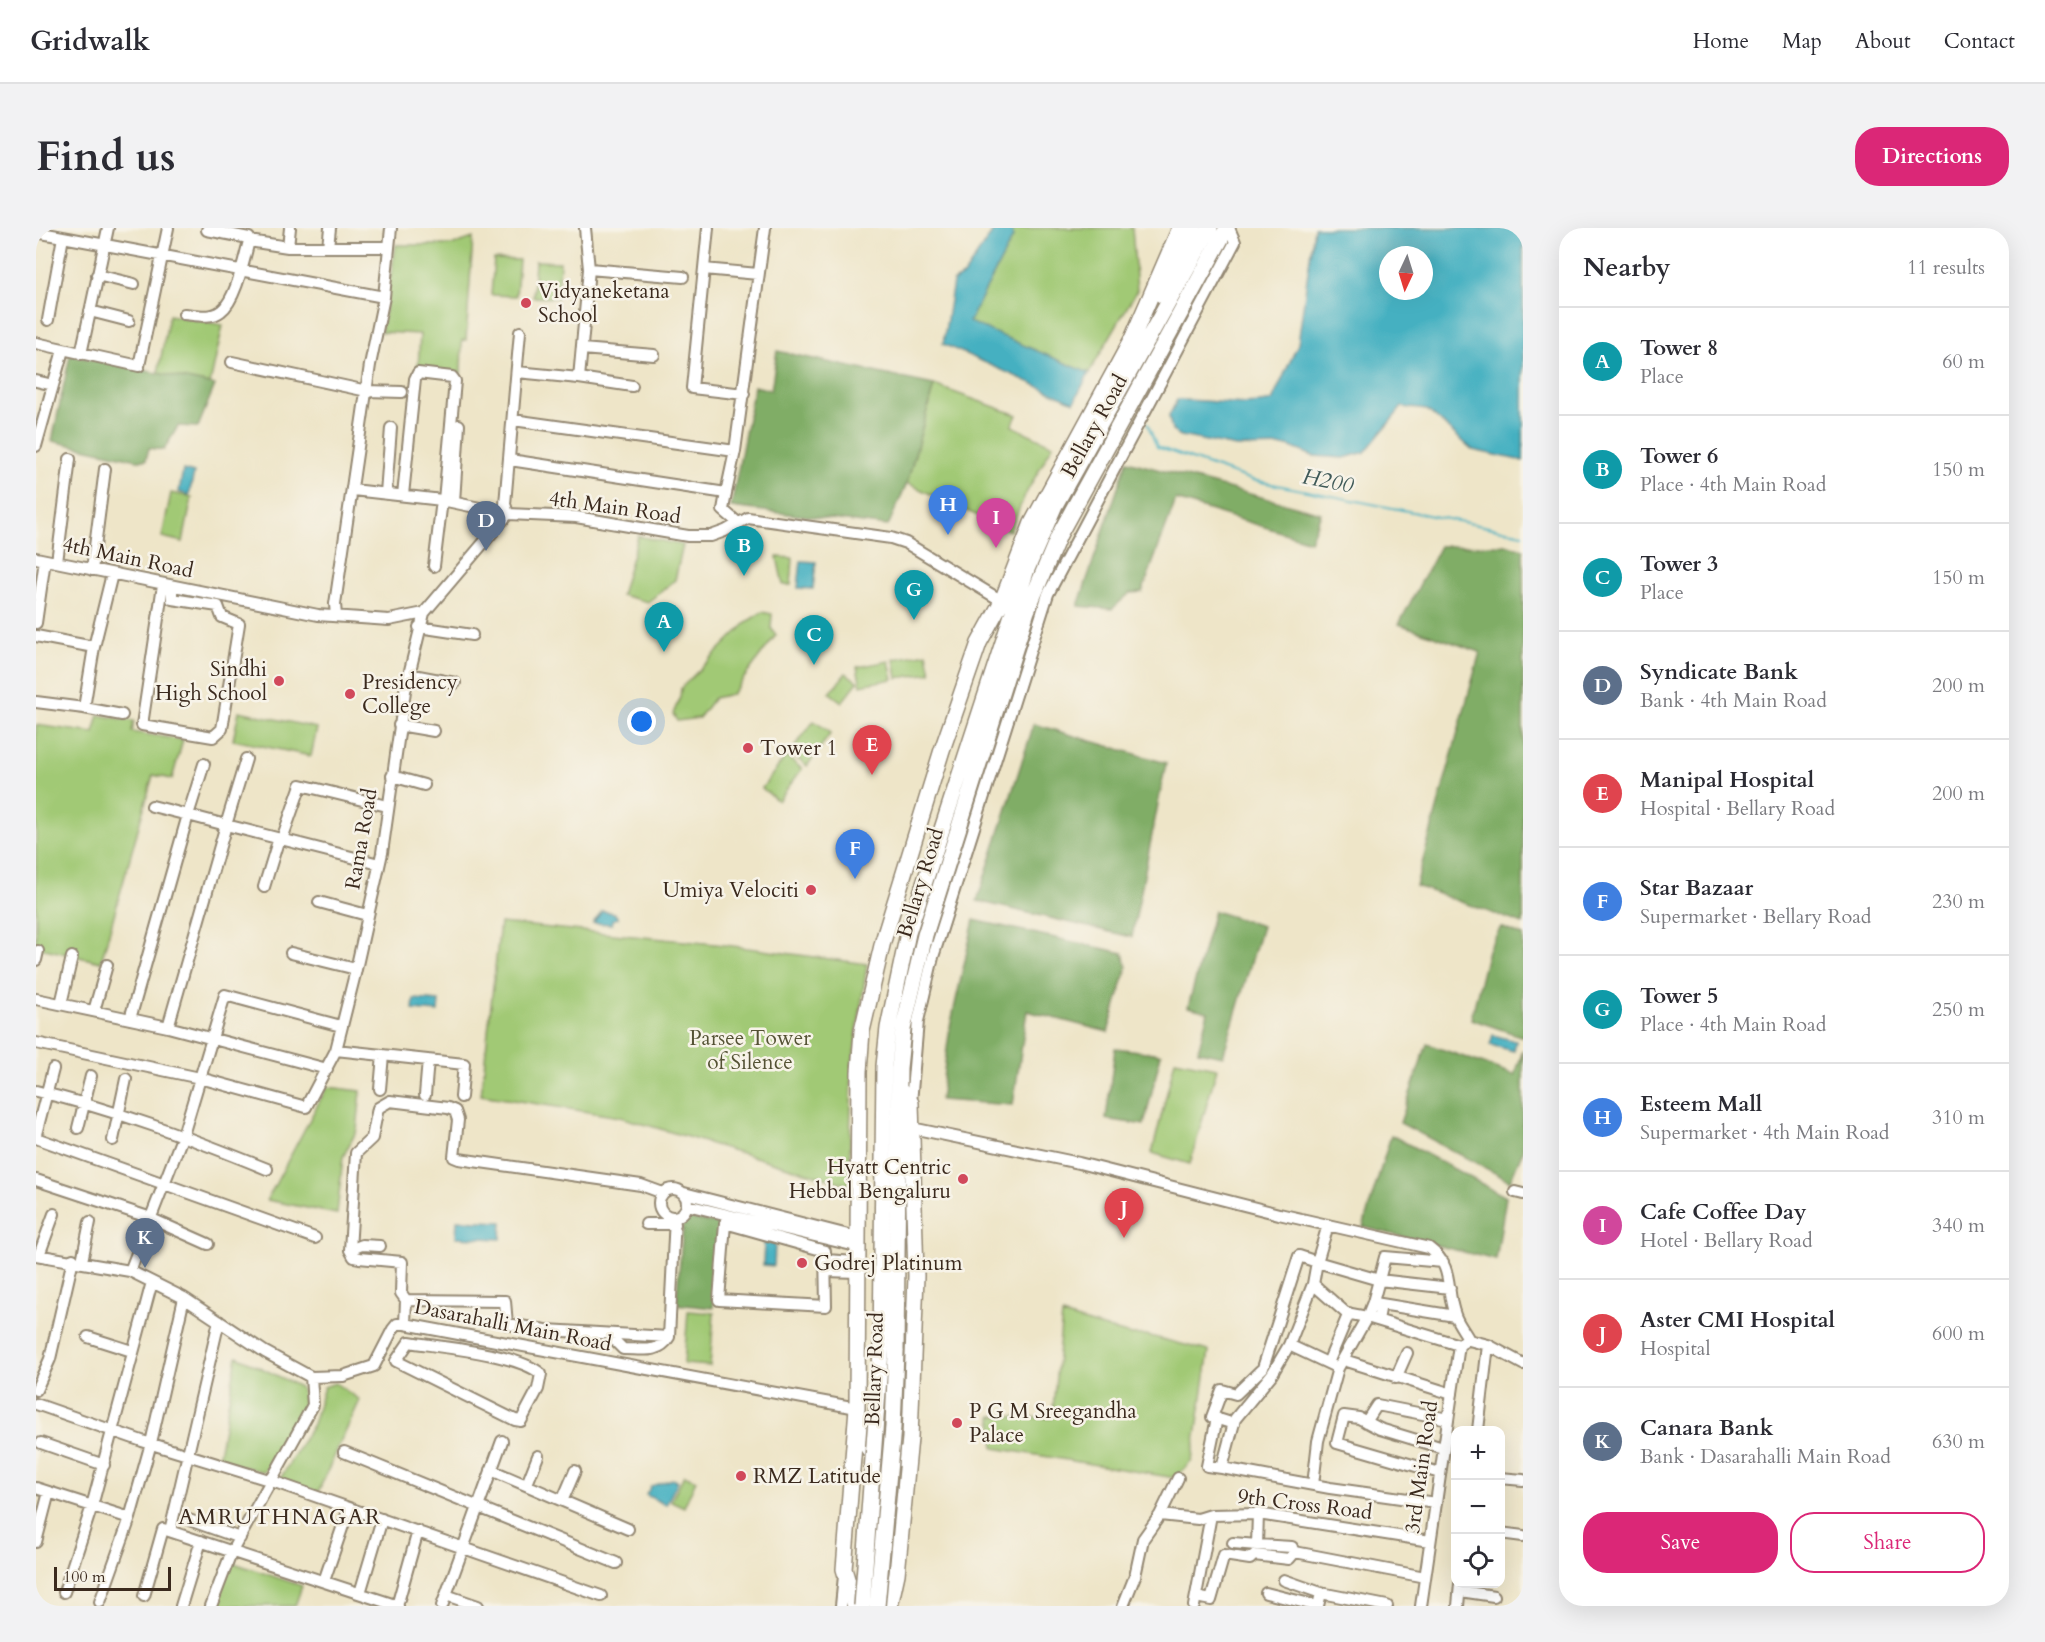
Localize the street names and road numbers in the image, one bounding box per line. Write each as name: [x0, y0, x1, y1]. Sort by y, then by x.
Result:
street label: Bellary Road: [1054, 369, 1135, 483]
street label: 4th Main Road: [547, 484, 683, 531]
street label: 4th Main Road: [60, 529, 196, 586]
street label: Rama Road: [338, 786, 385, 892]
street label: Bellary Road: [890, 824, 951, 942]
street label: Dasarahalli Main Road: [412, 1292, 614, 1359]
street label: Bellary Road: [858, 1311, 891, 1427]
street label: 3rd Main Road: [1398, 1399, 1445, 1535]
street label: 9th Cross Road: [1236, 1482, 1374, 1527]

